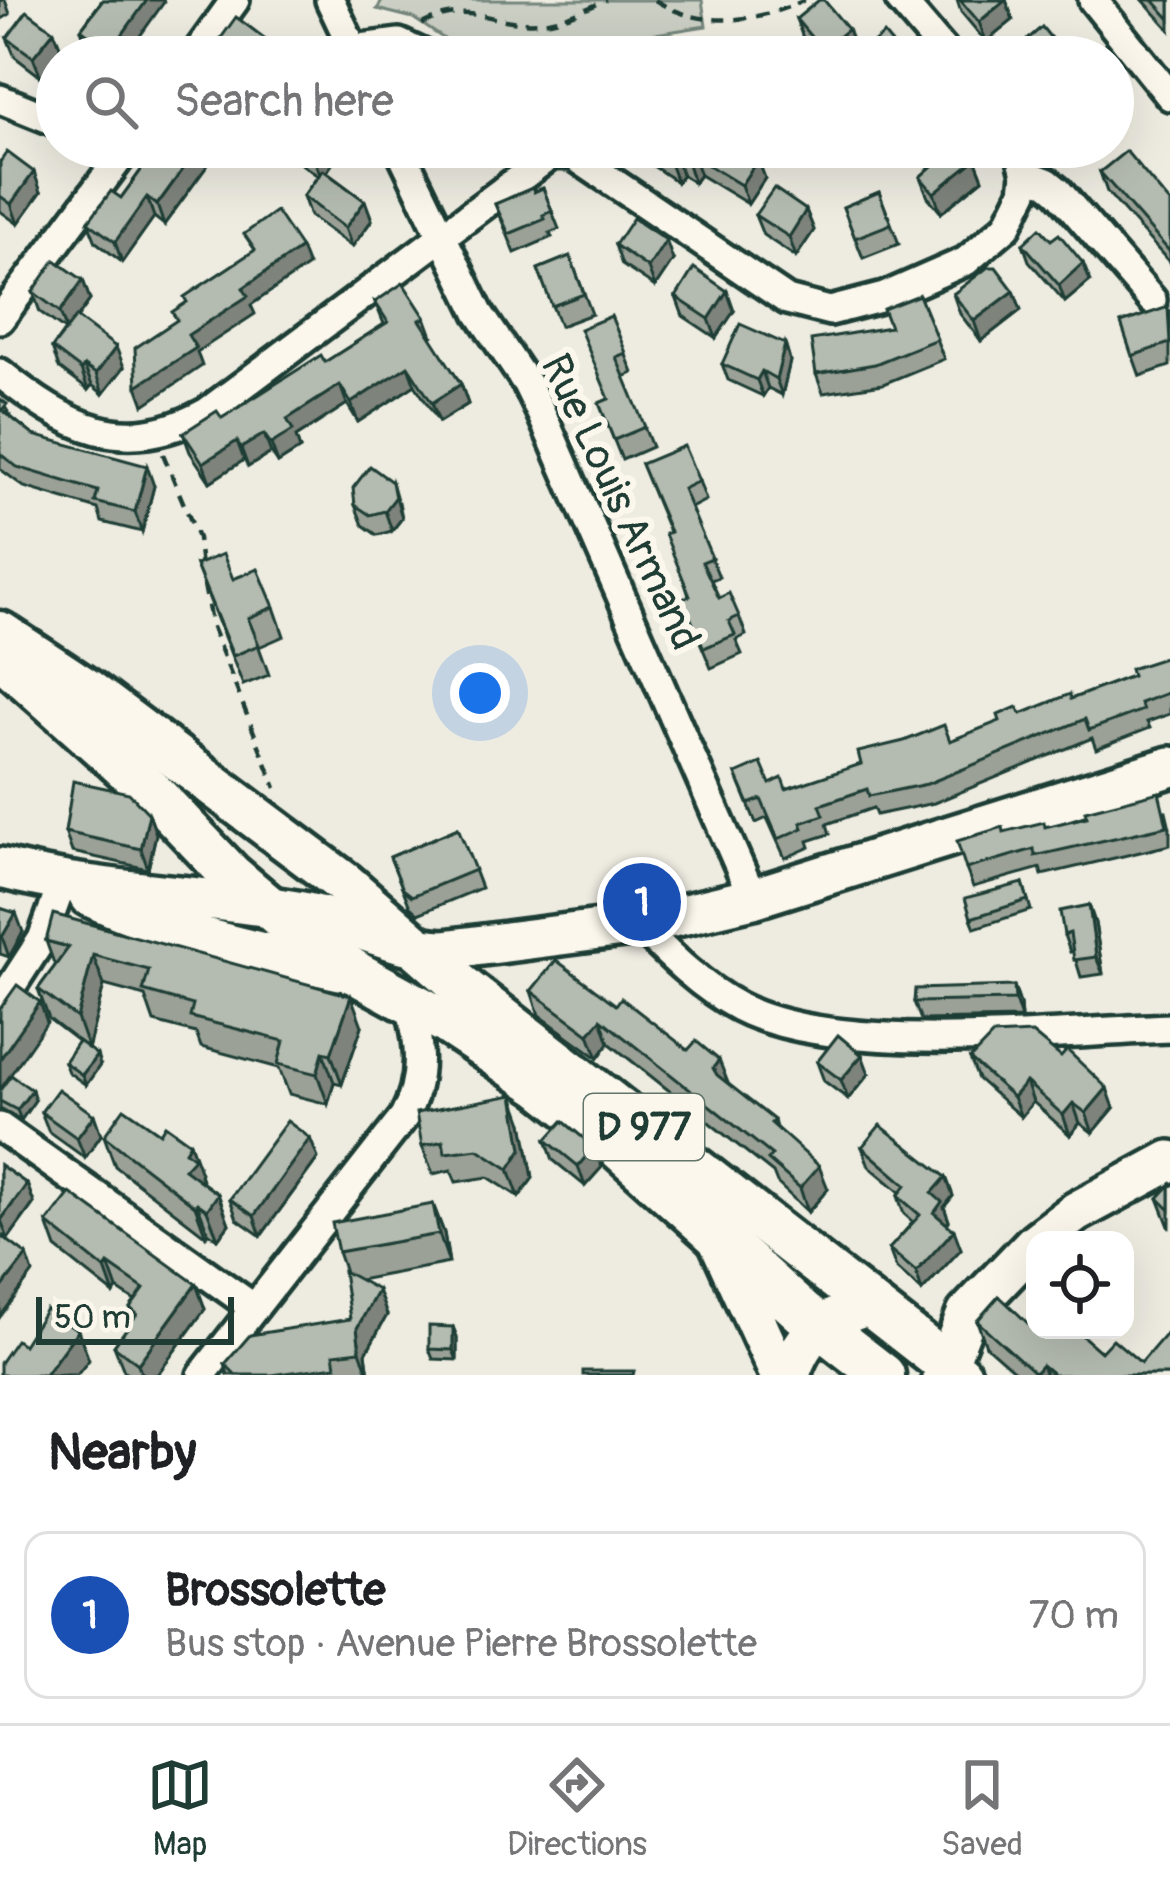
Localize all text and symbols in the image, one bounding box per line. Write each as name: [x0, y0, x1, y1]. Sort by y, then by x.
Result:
search box: [36, 36, 1134, 168]
icon: search: [78, 69, 144, 135]
text: Search here: [174, 74, 394, 130]
street label: Rue Louis Armand: [529, 346, 711, 658]
your location: [450, 663, 510, 723]
pin: 1: [603, 857, 681, 947]
road number: D 977: [584, 1094, 704, 1160]
map controls: [1026, 1231, 1134, 1339]
button: locate: [1026, 1231, 1134, 1339]
scale bar: [36, 1291, 234, 1344]
text: 50 m: [54, 1297, 131, 1338]
text: Nearby: [48, 1421, 196, 1485]
text: Brossolette: [165, 1563, 386, 1619]
text: 1: [82, 1591, 98, 1640]
text: 70 m: [1029, 1591, 1119, 1640]
text: Bus stop · Avenue Pierre Brossolette: [165, 1619, 757, 1668]
tab: Map: [147, 1752, 213, 1865]
tab: Directions: [507, 1752, 647, 1865]
tab: Saved: [941, 1752, 1023, 1865]

